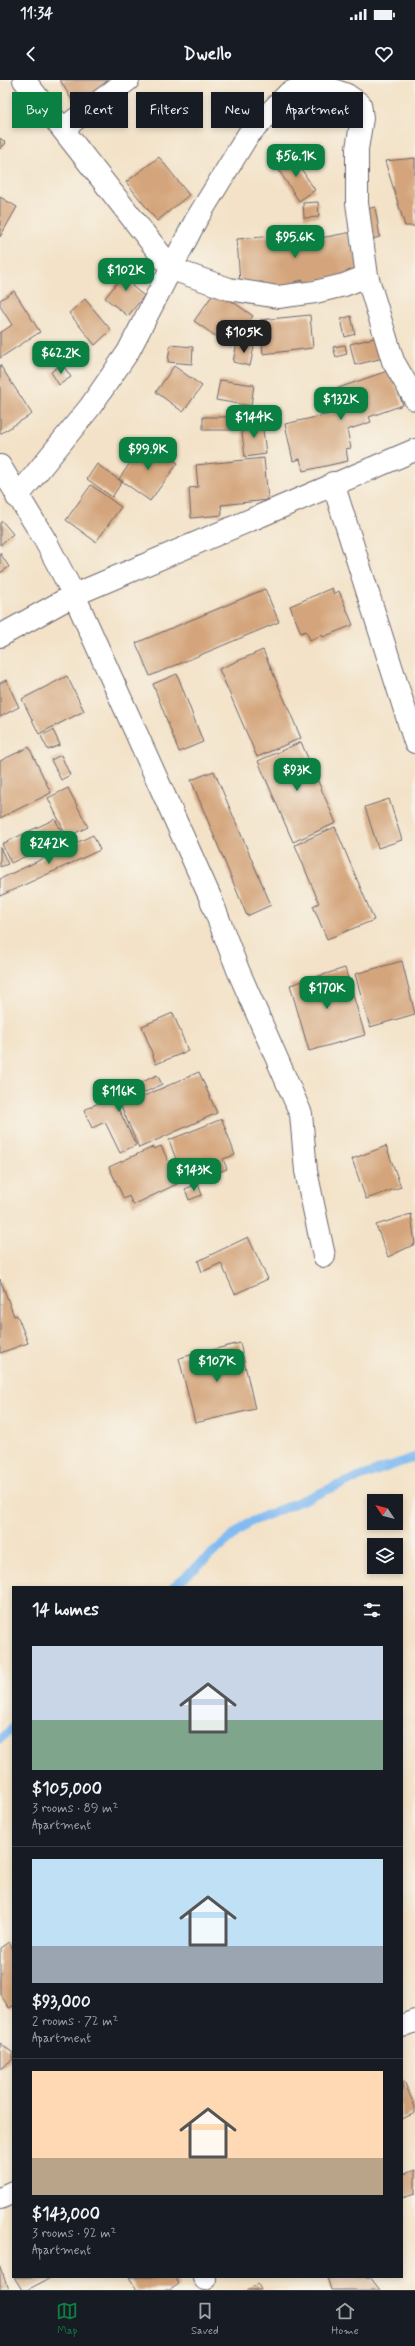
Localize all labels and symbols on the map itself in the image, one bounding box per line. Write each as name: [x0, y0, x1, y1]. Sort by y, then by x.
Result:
pin: $56.1K: [263, 144, 329, 178]
pin: $95.6K: [262, 225, 328, 259]
pin: $102K: [98, 258, 154, 292]
pin: $105K: [216, 320, 272, 354]
pin: $62.2K: [28, 341, 94, 375]
pin: $132K: [313, 387, 369, 421]
pin: $144K: [226, 405, 282, 439]
pin: $99.9K: [115, 437, 181, 471]
pin: $93K: [273, 758, 321, 792]
pin: $242K: [21, 831, 77, 865]
pin: $170K: [299, 976, 355, 1010]
pin: $116K: [91, 1079, 147, 1113]
pin: $143K: [166, 1158, 222, 1192]
pin: $107K: [189, 1349, 245, 1383]
north arrow: [367, 1494, 403, 1530]

